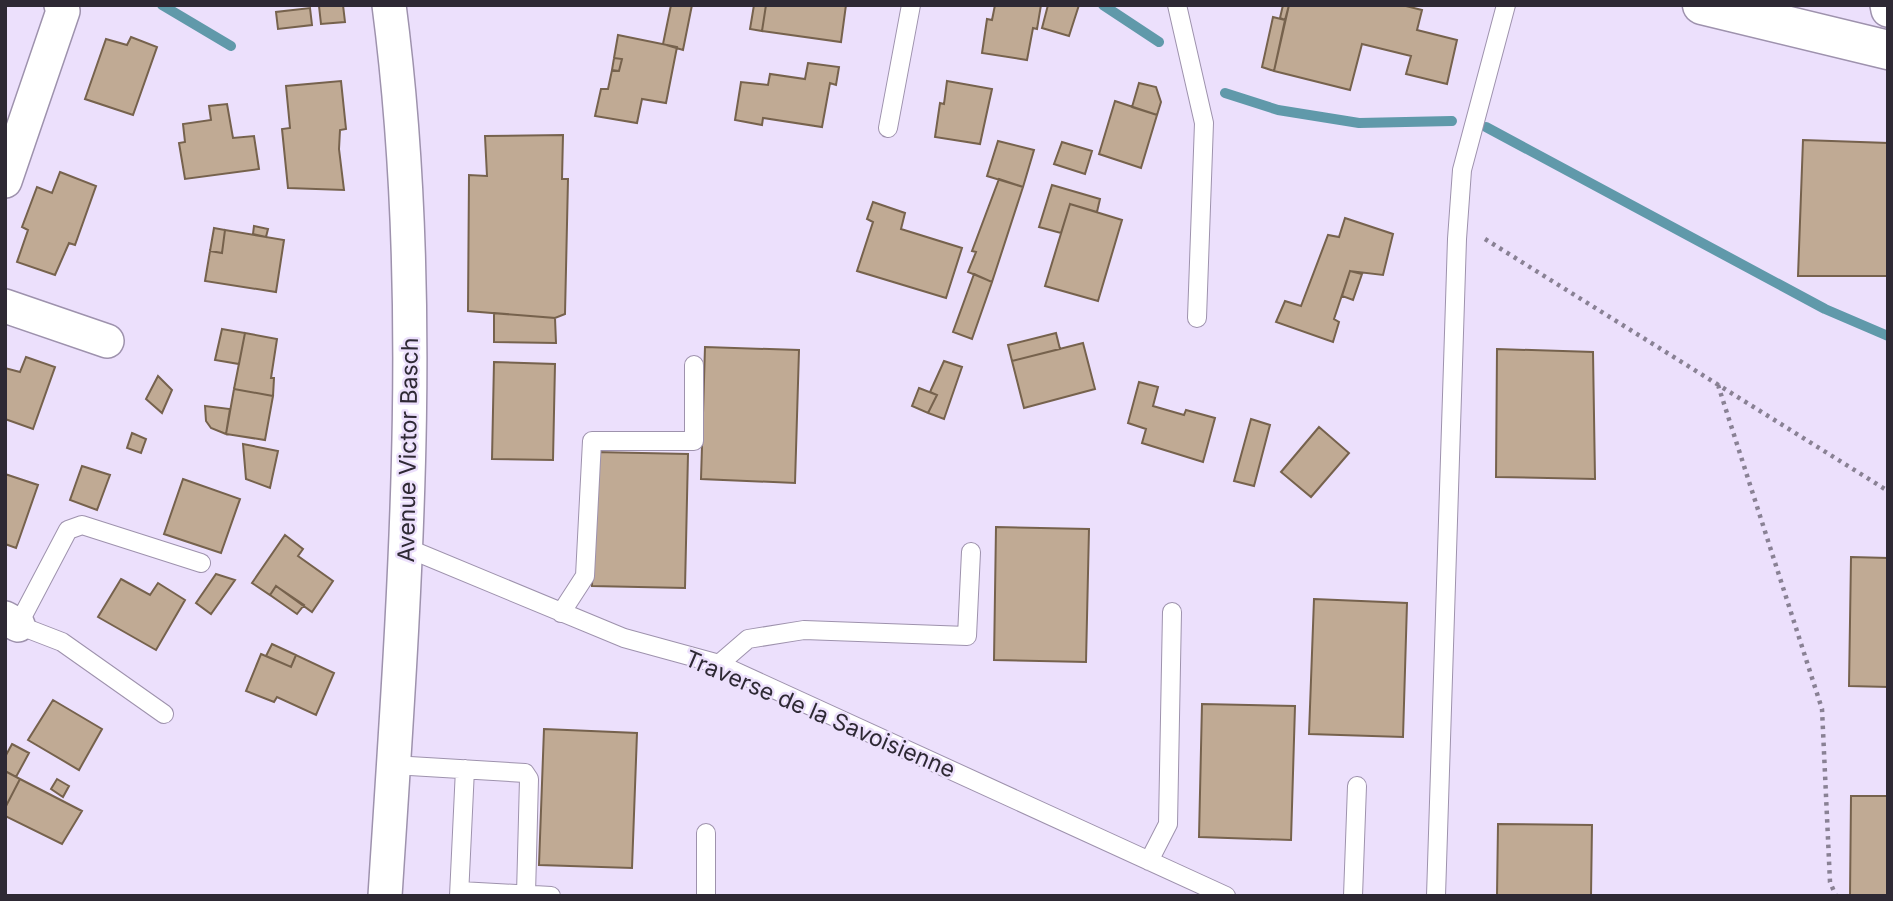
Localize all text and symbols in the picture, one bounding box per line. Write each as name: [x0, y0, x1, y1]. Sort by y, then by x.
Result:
street label: Avenue Victor Basch: [392, 337, 424, 563]
street label: Traverse de la Savoisienne: [681, 644, 959, 784]

